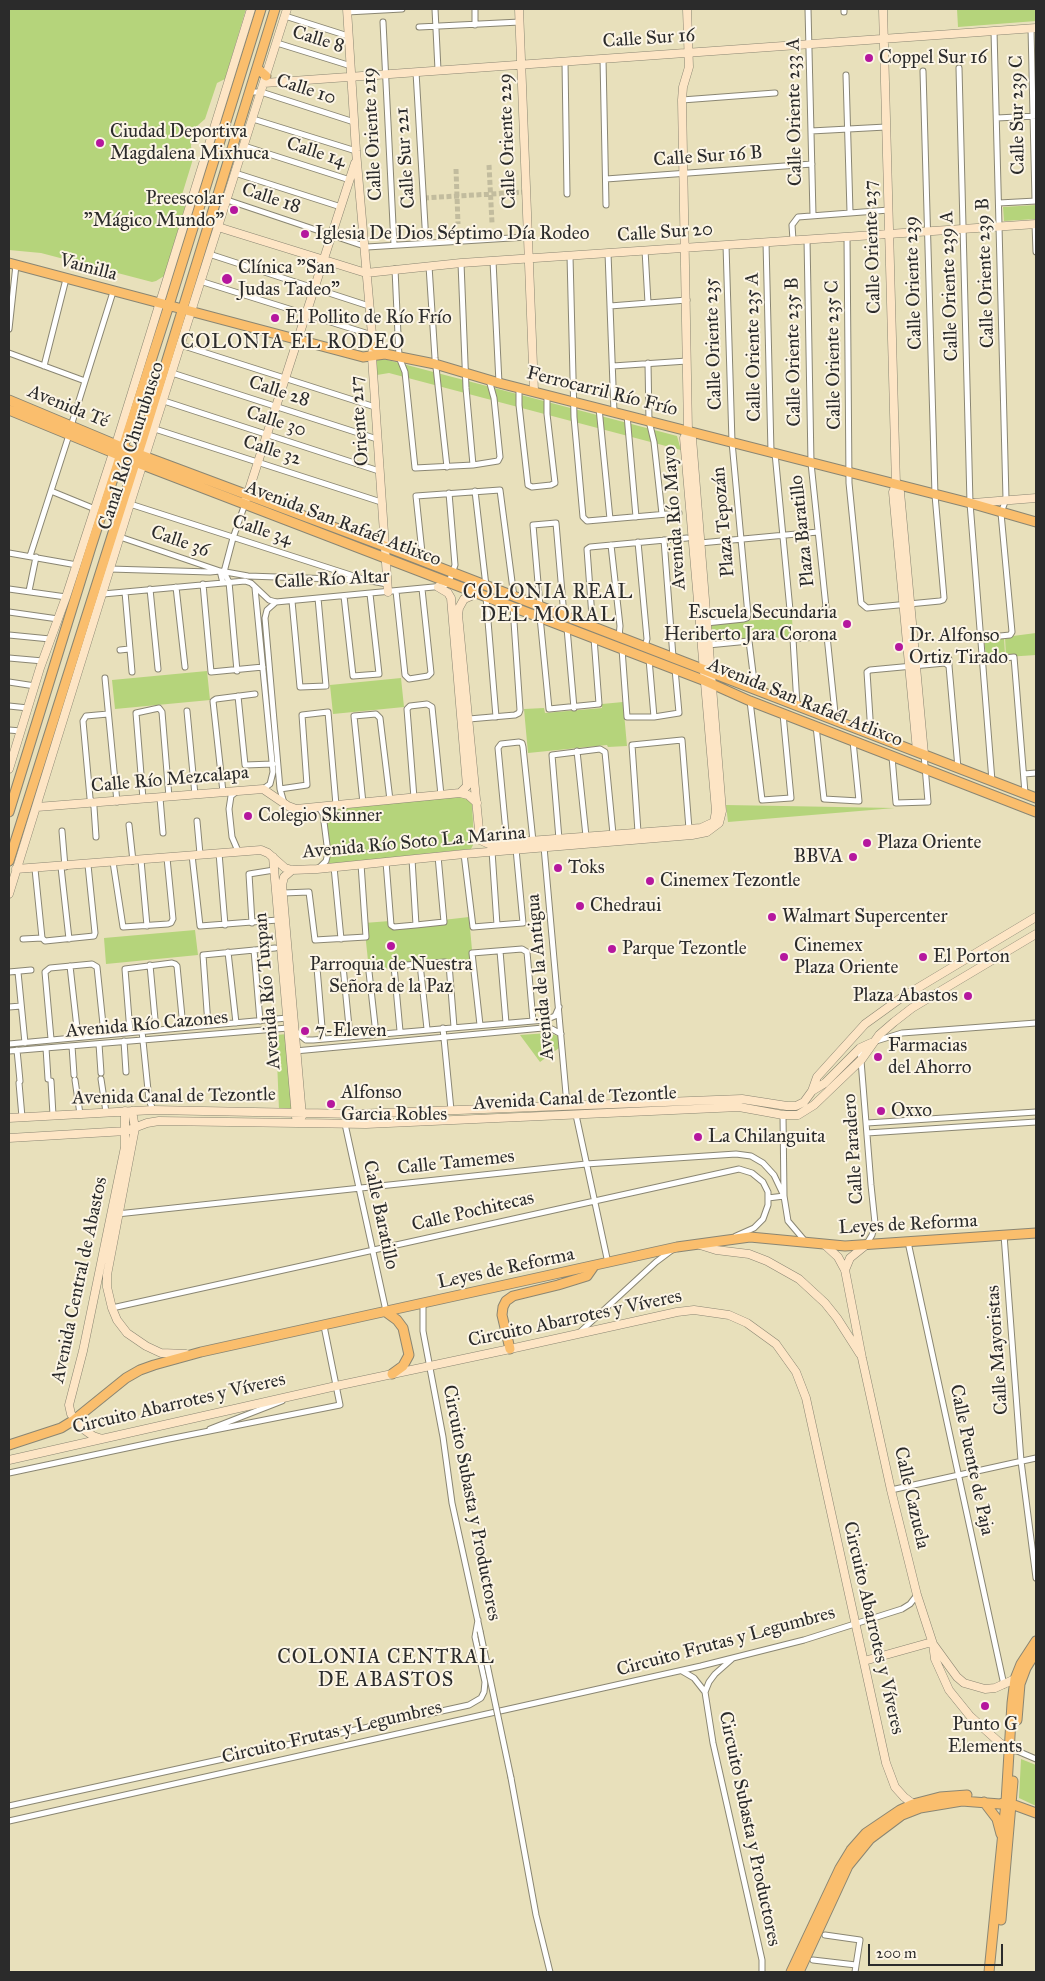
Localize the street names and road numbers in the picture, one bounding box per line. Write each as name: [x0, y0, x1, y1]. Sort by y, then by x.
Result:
street label: Calle 8: [289, 21, 347, 59]
street label: Calle Sur 16: [602, 24, 696, 54]
street label: Calle Oriente 233 A: [782, 38, 808, 186]
street label: Calle Sur 239 C: [1006, 55, 1030, 175]
street label: Calle Oriente 219: [358, 67, 388, 201]
street label: Calle 10: [273, 70, 339, 110]
street label: Calle Oriente 229: [494, 73, 522, 209]
street label: Calle Sur 221: [391, 107, 421, 209]
street label: Calle 14: [283, 133, 349, 173]
street label: Calle Sur 16 B: [653, 142, 763, 172]
street label: Calle 18: [239, 179, 303, 219]
street label: Calle Oriente 237: [859, 180, 887, 314]
street label: Calle Oriente 239 B: [972, 197, 1000, 349]
street label: Calle Oriente 239 A: [936, 210, 964, 362]
street label: Calle Oriente 239: [900, 216, 928, 350]
street label: Calle Sur 20: [616, 218, 714, 248]
street label: Vainilla: [57, 249, 119, 287]
street label: Calle Oriente 235 A: [741, 272, 767, 422]
street label: Calle Oriente 235: [700, 277, 728, 411]
street label: Calle Oriente 235 B: [781, 277, 807, 427]
street label: Calle Oriente 235 C: [821, 280, 847, 430]
street label: Canal Río Churubusco: [94, 359, 170, 533]
street label: Ferrocarril Río Frío: [524, 362, 680, 422]
street label: Calle 28: [246, 371, 312, 413]
street label: Oriente 217: [345, 375, 375, 467]
street label: Avenida Té: [24, 380, 112, 434]
street label: Calle 30: [243, 402, 309, 442]
street label: Calle 32: [240, 431, 304, 471]
street label: Avenida Río Mayo: [659, 445, 691, 591]
street label: Plaza Tepozán: [708, 466, 740, 578]
street label: Plaza Baratillo: [786, 474, 820, 588]
street label: Avenida San Rafaél Atlixco: [242, 476, 444, 572]
street label: Calle 34: [229, 511, 295, 551]
street label: Calle 36: [148, 521, 212, 563]
street label: Calle Río Altar: [274, 566, 390, 594]
street label: Avenida San Rafaél Atlixco: [704, 653, 906, 753]
street label: Calle Río Mezcalapa: [90, 762, 250, 798]
street label: Avenida Río Soto La Marina: [302, 822, 526, 864]
street label: Avenida de la Antigua: [522, 893, 560, 1061]
street label: Avenida Río Tuxpan: [250, 912, 286, 1070]
street label: Avenida Río Cazones: [65, 1007, 229, 1043]
street label: Avenida Canal de Tezontle: [473, 1082, 677, 1116]
street label: Avenida Canal de Tezontle: [72, 1084, 276, 1110]
street label: Calle Paradero: [839, 1093, 869, 1205]
street label: Calle Tamemes: [396, 1146, 516, 1180]
street label: Calle Baratillo: [357, 1158, 403, 1272]
street label: Avenida Central de Abastos: [47, 1175, 113, 1385]
street label: Calle Pochitecas: [410, 1187, 536, 1237]
street label: Leyes de Reforma: [838, 1210, 978, 1240]
street label: Leyes de Reforma: [436, 1243, 576, 1295]
street label: Calle Mayoristas: [982, 1284, 1014, 1416]
street label: Circuito Abarrotes y Víveres: [466, 1285, 684, 1353]
street label: Circuito Abarrotes y Víveres: [70, 1368, 288, 1440]
street label: Calle Puente de Paja: [944, 1382, 998, 1538]
street label: Circuito Subasta y Productores: [437, 1383, 505, 1623]
street label: Calle Cazuela: [888, 1445, 934, 1551]
street label: Circuito Abarrotes y Víveres: [837, 1519, 909, 1737]
street label: Circuito Frutas y Legumbres: [614, 1602, 838, 1682]
street label: Circuito Frutas y Legumbres: [220, 1697, 444, 1769]
street label: Circuito Subasta y Productores: [713, 1709, 785, 1949]

